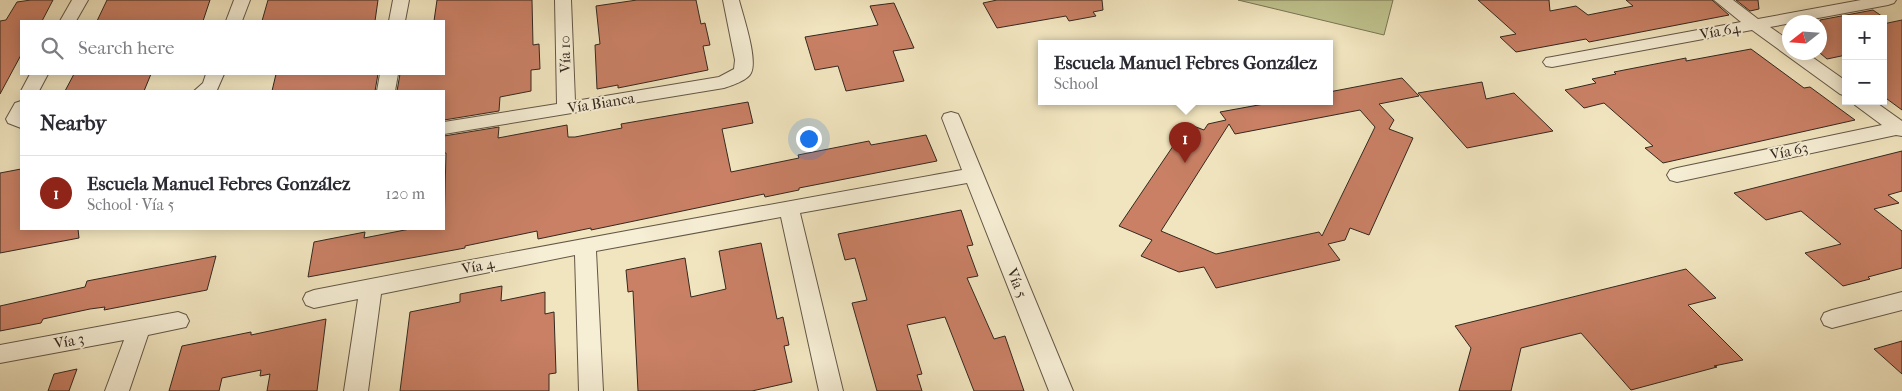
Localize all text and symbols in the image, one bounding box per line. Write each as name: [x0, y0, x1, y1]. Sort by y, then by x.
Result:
north arrow: [1782, 15, 1827, 60]
map controls: [1842, 15, 1887, 105]
button: +: [1842, 15, 1887, 60]
street label: Vía 64: [1697, 18, 1743, 44]
search box: [20, 20, 445, 75]
icon: search: [38, 34, 66, 62]
street label: Vía 10: [556, 35, 574, 74]
text: Search here: [78, 37, 174, 59]
popup: [1038, 40, 1333, 105]
text: Escuela Manuel Febres González: [1054, 52, 1317, 74]
button: −: [1842, 60, 1887, 105]
text: School: [1054, 74, 1099, 93]
street label: Vía Bianca: [565, 89, 637, 117]
text: Nearby: [40, 111, 106, 135]
pin: 1: [1169, 122, 1201, 163]
your location: [796, 126, 822, 152]
street label: Vía 63: [1767, 138, 1810, 164]
text: Escuela Manuel Febres González: [87, 173, 350, 195]
text: 1: [53, 184, 59, 203]
text: 120 m: [386, 184, 425, 203]
text: School · Vía 5: [87, 195, 174, 214]
street label: Vía 4: [459, 254, 497, 278]
street label: Vía 5: [1003, 265, 1031, 301]
street label: Vía 3: [52, 330, 85, 353]

